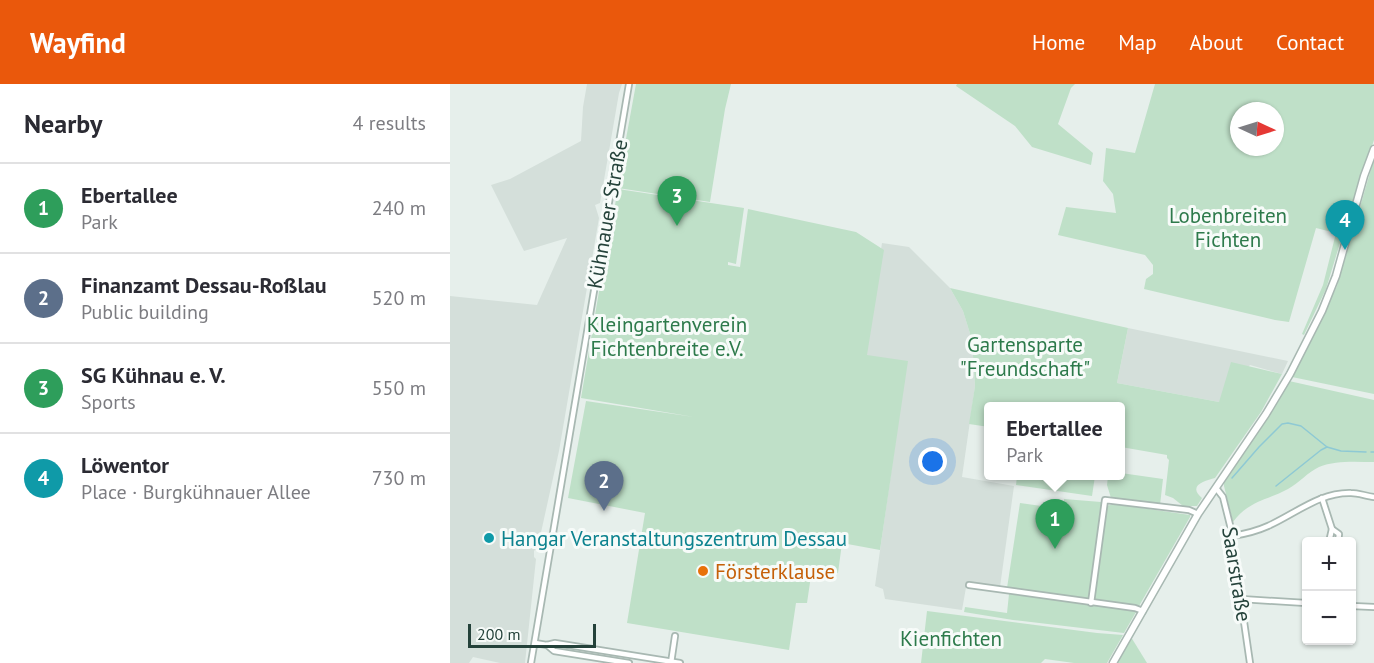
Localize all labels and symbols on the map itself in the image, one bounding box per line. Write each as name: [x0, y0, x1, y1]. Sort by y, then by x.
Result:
north arrow: [1230, 102, 1284, 156]
street label: Kühnauer Straße: [581, 137, 633, 291]
pin: 3: [658, 176, 696, 226]
pin: 4: [1326, 200, 1364, 250]
park label: Lobenbreiten Fichten: [1169, 202, 1287, 253]
park label: Kleingartenverein Fichtenbreite e.V.: [587, 311, 747, 362]
park label: Gartensparte "Freundschaft": [960, 331, 1090, 382]
your location: [918, 447, 947, 476]
pin: 2: [584, 462, 624, 511]
pin: 1: [1036, 500, 1074, 549]
place label: Hangar Veranstaltungszentrum Dessau: [501, 525, 847, 552]
street label: Saarstraße: [1216, 525, 1258, 623]
marker: Hangar Veranstaltungszentrum Dessau: [482, 531, 496, 545]
place label: Försterklause: [715, 558, 835, 585]
marker: Försterklause: [696, 564, 710, 578]
scale bar: [468, 621, 596, 648]
park label: Kienfichten: [900, 625, 1002, 652]

